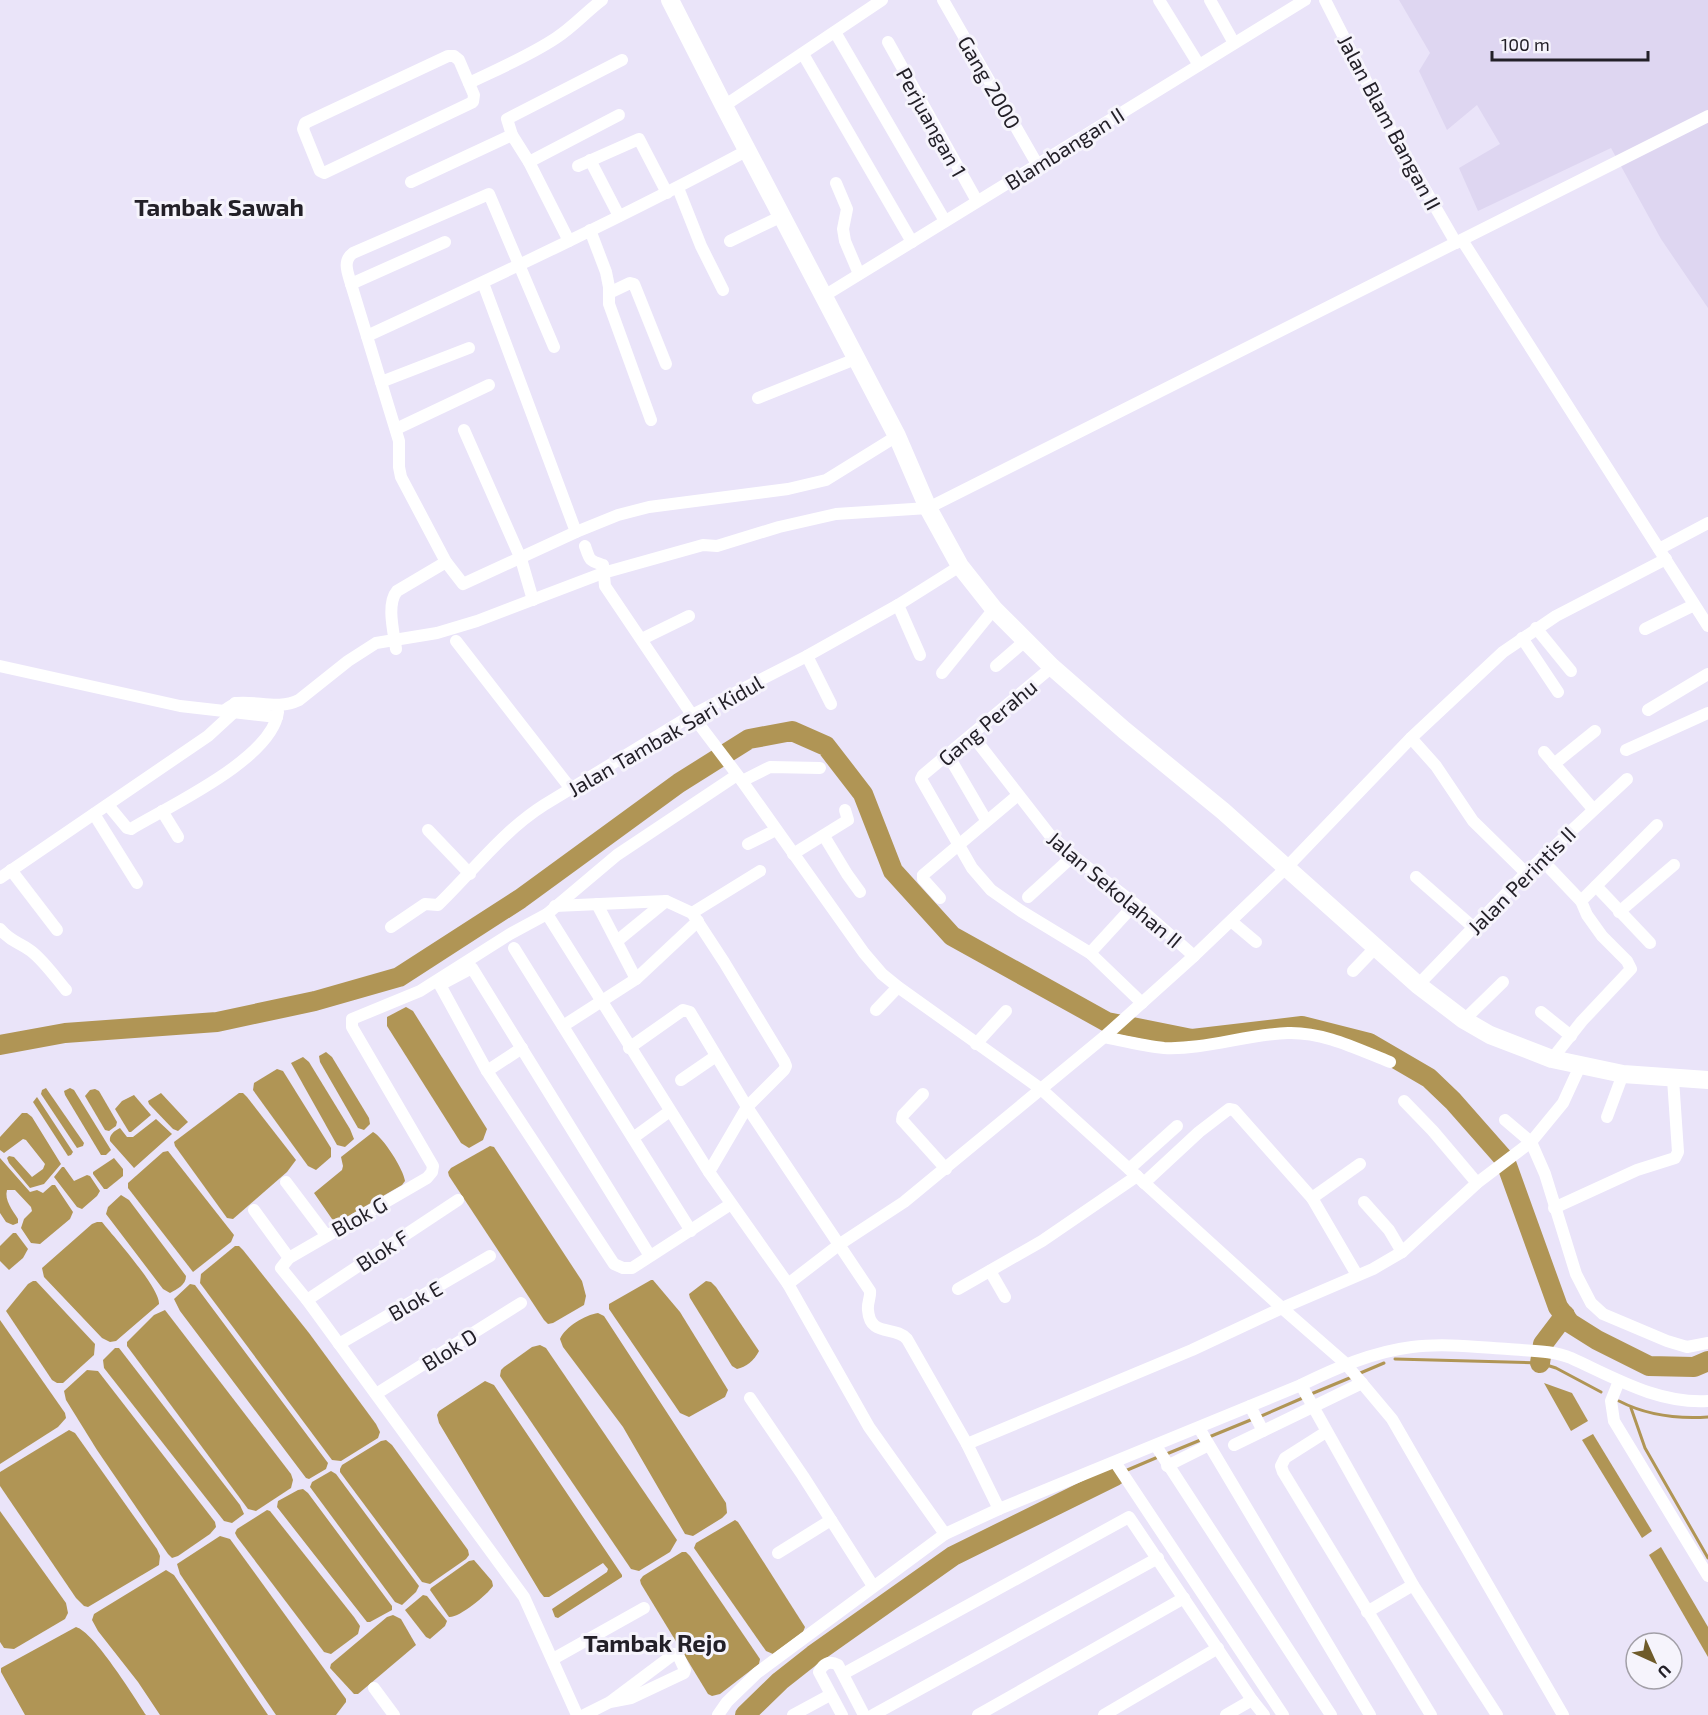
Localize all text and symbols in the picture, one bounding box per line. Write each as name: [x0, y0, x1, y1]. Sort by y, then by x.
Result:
scale bar: [1492, 24, 1648, 62]
street label: Jalan Blam Bangan II: [1333, 30, 1447, 214]
street label: Gang 2000: [953, 31, 1027, 133]
text: 100 m: [1501, 33, 1550, 55]
street label: Perjuangan 1: [891, 63, 972, 182]
street label: Blambangan II: [1000, 101, 1128, 195]
district label: Tambak Sawah: [134, 192, 304, 221]
street label: Jalan Tambak Sari Kidul: [563, 669, 768, 801]
street label: Gang Perahu: [933, 674, 1041, 770]
street label: Jalan Perintis II: [1462, 821, 1580, 939]
street label: Jalan Sekolahan II: [1043, 825, 1187, 953]
street label: Blok G: [327, 1191, 391, 1241]
street label: Blok F: [351, 1224, 413, 1276]
street label: Blok E: [384, 1275, 446, 1325]
street label: Blok D: [417, 1322, 481, 1376]
district label: Tambak Rejo: [583, 1628, 727, 1657]
north arrow: [1624, 1631, 1684, 1691]
text: U: [1654, 1661, 1676, 1683]

